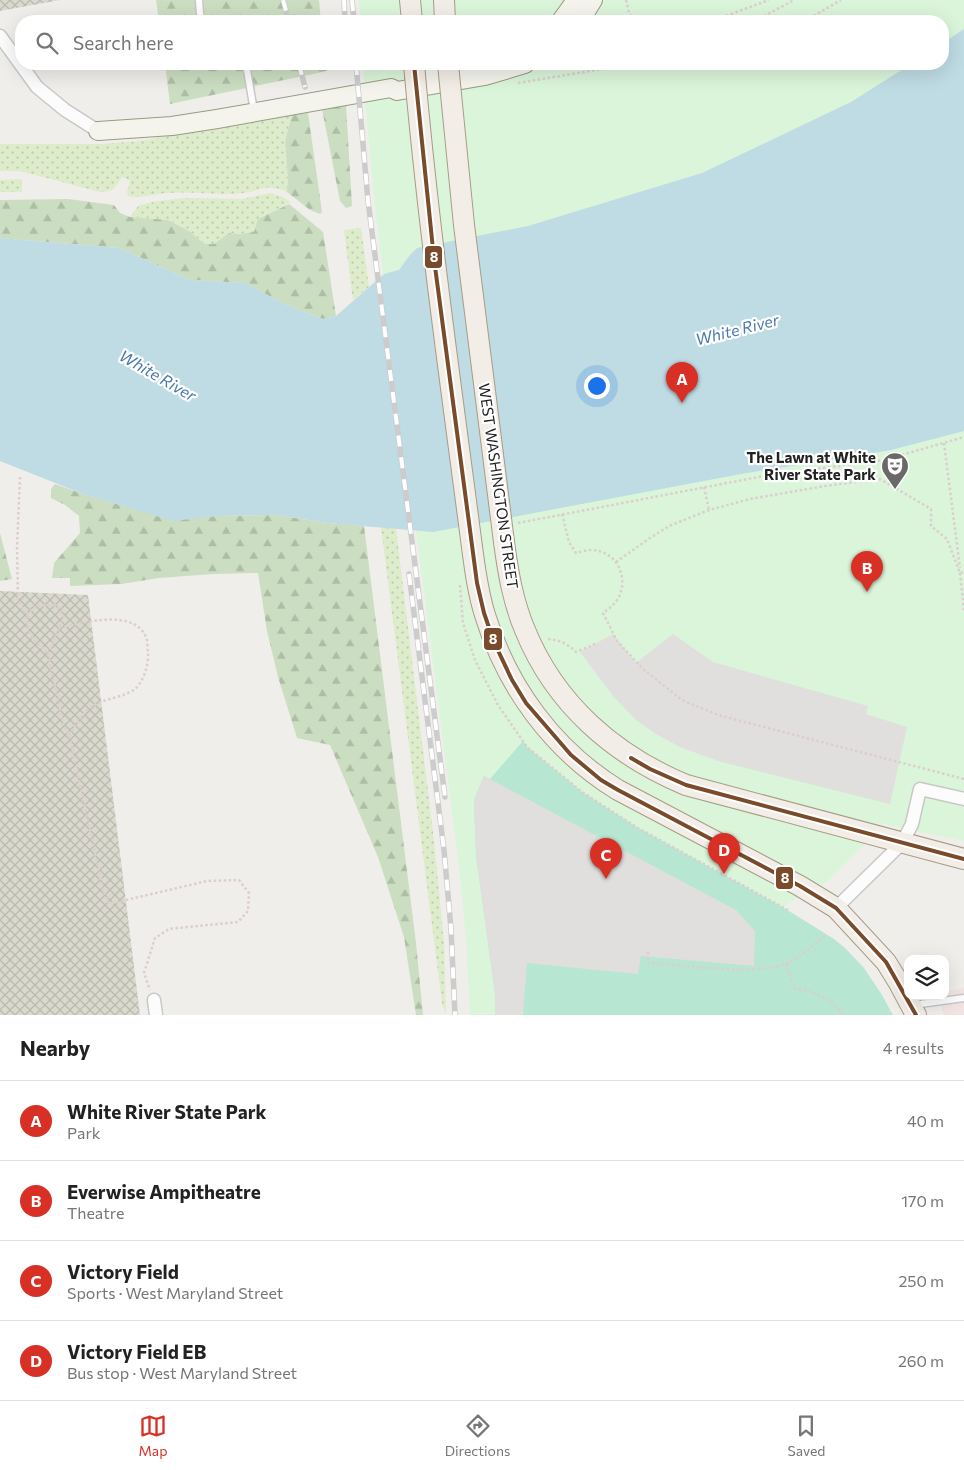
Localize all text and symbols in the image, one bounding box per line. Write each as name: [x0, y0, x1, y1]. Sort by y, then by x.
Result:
search box: [15, 15, 949, 70]
icon: search: [33, 29, 61, 57]
text: Search here: [73, 31, 173, 54]
line badge: 8: [424, 245, 443, 269]
text: 8: [430, 248, 439, 265]
water label: White River: [693, 309, 781, 349]
water label: White River: [116, 345, 200, 405]
pin: A: [666, 362, 698, 403]
your location: [584, 373, 610, 399]
street label: WEST WASHINGTON STREET: [476, 382, 522, 590]
place label: The Lawn at White River State Park: [747, 448, 876, 483]
theatre icon: The Lawn at White River State Park: [880, 451, 910, 490]
pin: B: [851, 551, 883, 592]
line badge: 8: [483, 627, 503, 651]
text: 8: [489, 630, 498, 647]
pin: D: [708, 833, 740, 874]
pin: C: [590, 838, 622, 879]
line badge: 8: [775, 866, 794, 890]
text: 8: [781, 869, 790, 886]
map controls: [904, 955, 949, 1000]
button: layers: [904, 955, 949, 1000]
text: Nearby: [20, 1035, 90, 1060]
text: 4 results: [883, 1038, 944, 1057]
text: White River State Park: [67, 1100, 267, 1123]
text: A: [30, 1111, 42, 1130]
text: 40 m: [907, 1111, 944, 1130]
text: Park: [67, 1123, 100, 1142]
text: Everwise Ampitheatre: [67, 1180, 261, 1203]
text: B: [31, 1191, 41, 1210]
text: 170 m: [901, 1191, 944, 1210]
text: Theatre: [67, 1203, 124, 1222]
text: Victory Field: [67, 1260, 179, 1283]
text: C: [31, 1271, 41, 1290]
text: 250 m: [898, 1271, 944, 1290]
text: Sports · West Maryland Street: [67, 1283, 283, 1302]
text: Victory Field EB: [67, 1340, 206, 1363]
text: D: [30, 1351, 42, 1370]
text: 260 m: [898, 1351, 944, 1370]
text: Bus stop · West Maryland Street: [67, 1363, 297, 1382]
tab: Map: [139, 1412, 167, 1459]
tab: Directions: [445, 1412, 510, 1459]
tab: Saved: [788, 1412, 825, 1459]

